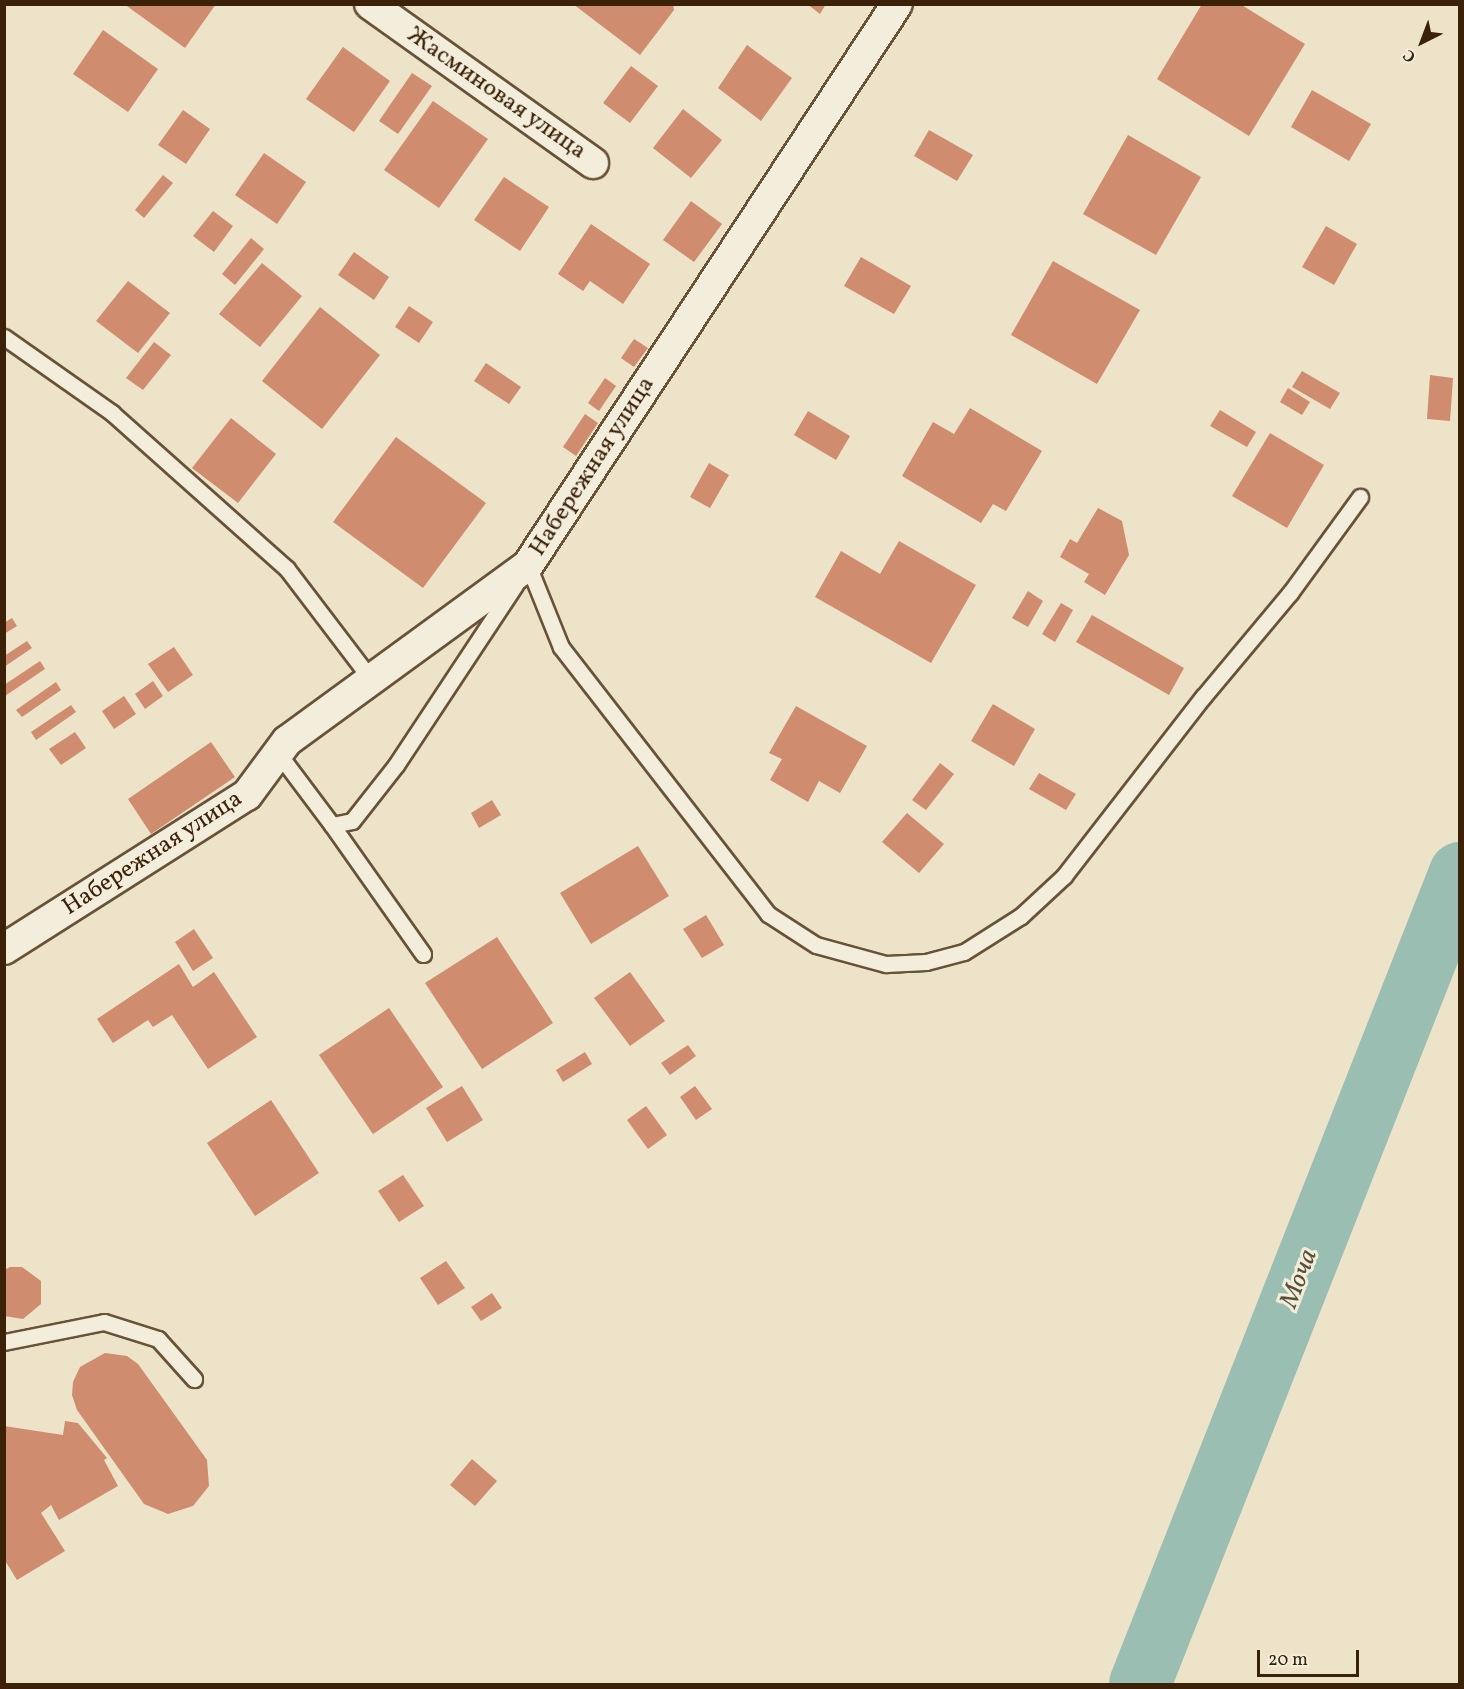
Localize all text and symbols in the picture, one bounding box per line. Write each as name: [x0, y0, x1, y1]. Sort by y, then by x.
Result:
north arrow: [1392, 12, 1452, 72]
street label: Жасминовая улица: [401, 21, 591, 167]
text: С: [1399, 44, 1421, 67]
street label: Набережная улица: [524, 372, 662, 562]
street label: Набережная улица: [58, 785, 248, 923]
water label: Моча: [1275, 1245, 1325, 1313]
scale bar: [1260, 1638, 1362, 1676]
text: 20 m: [1268, 1648, 1308, 1673]

